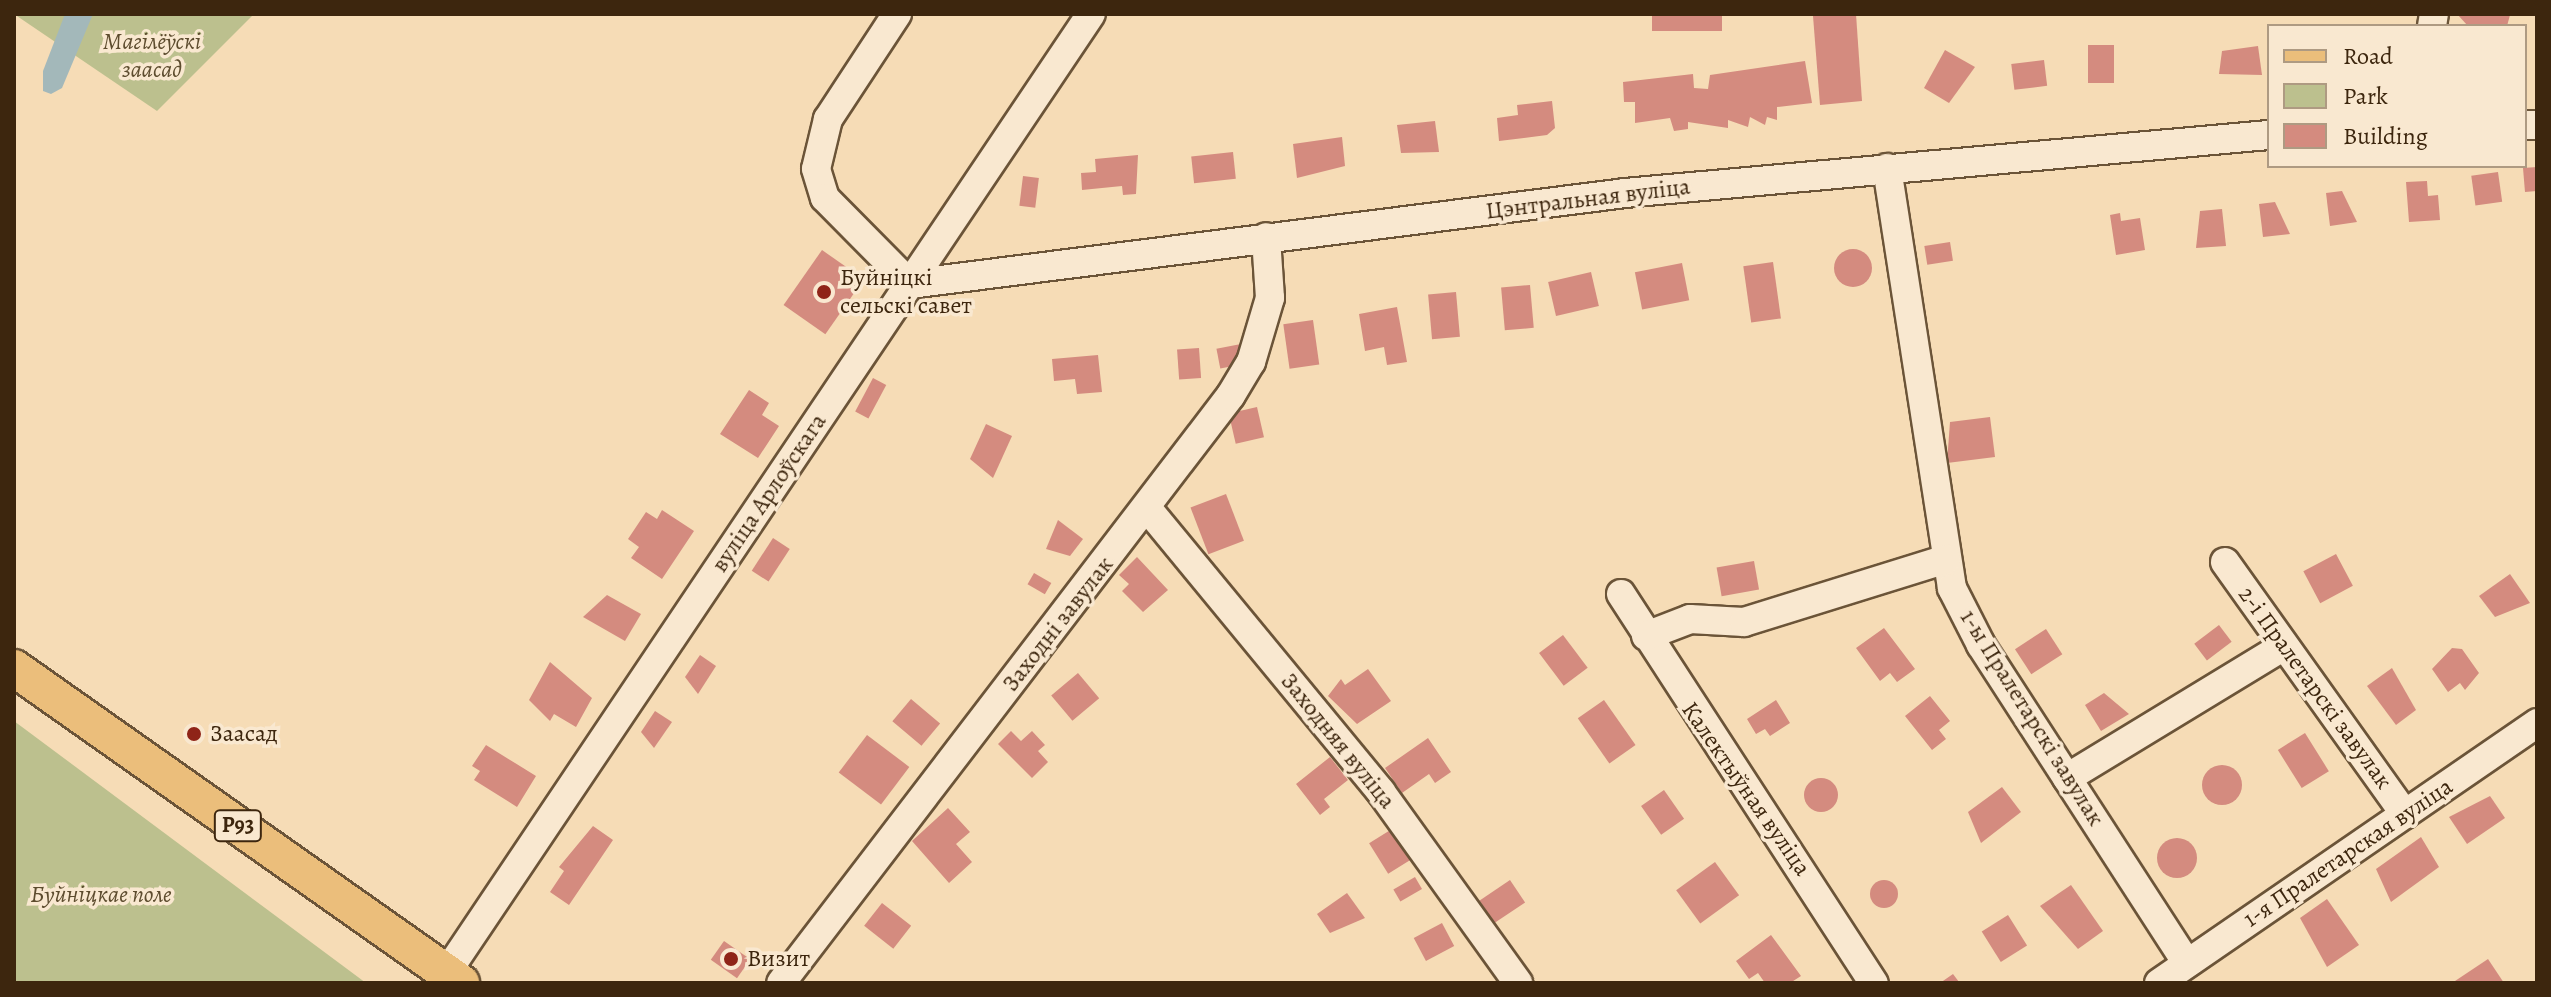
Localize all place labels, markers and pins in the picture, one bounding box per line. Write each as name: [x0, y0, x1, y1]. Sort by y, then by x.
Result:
place label: Буйніцкі сельскі савет: [840, 264, 972, 320]
marker: Буйніцкі сельскі савет: [815, 283, 833, 301]
place label: Заасад: [210, 720, 278, 748]
marker: Заасад: [185, 725, 203, 743]
place label: Визит: [747, 945, 810, 973]
marker: Визит: [722, 950, 740, 968]

